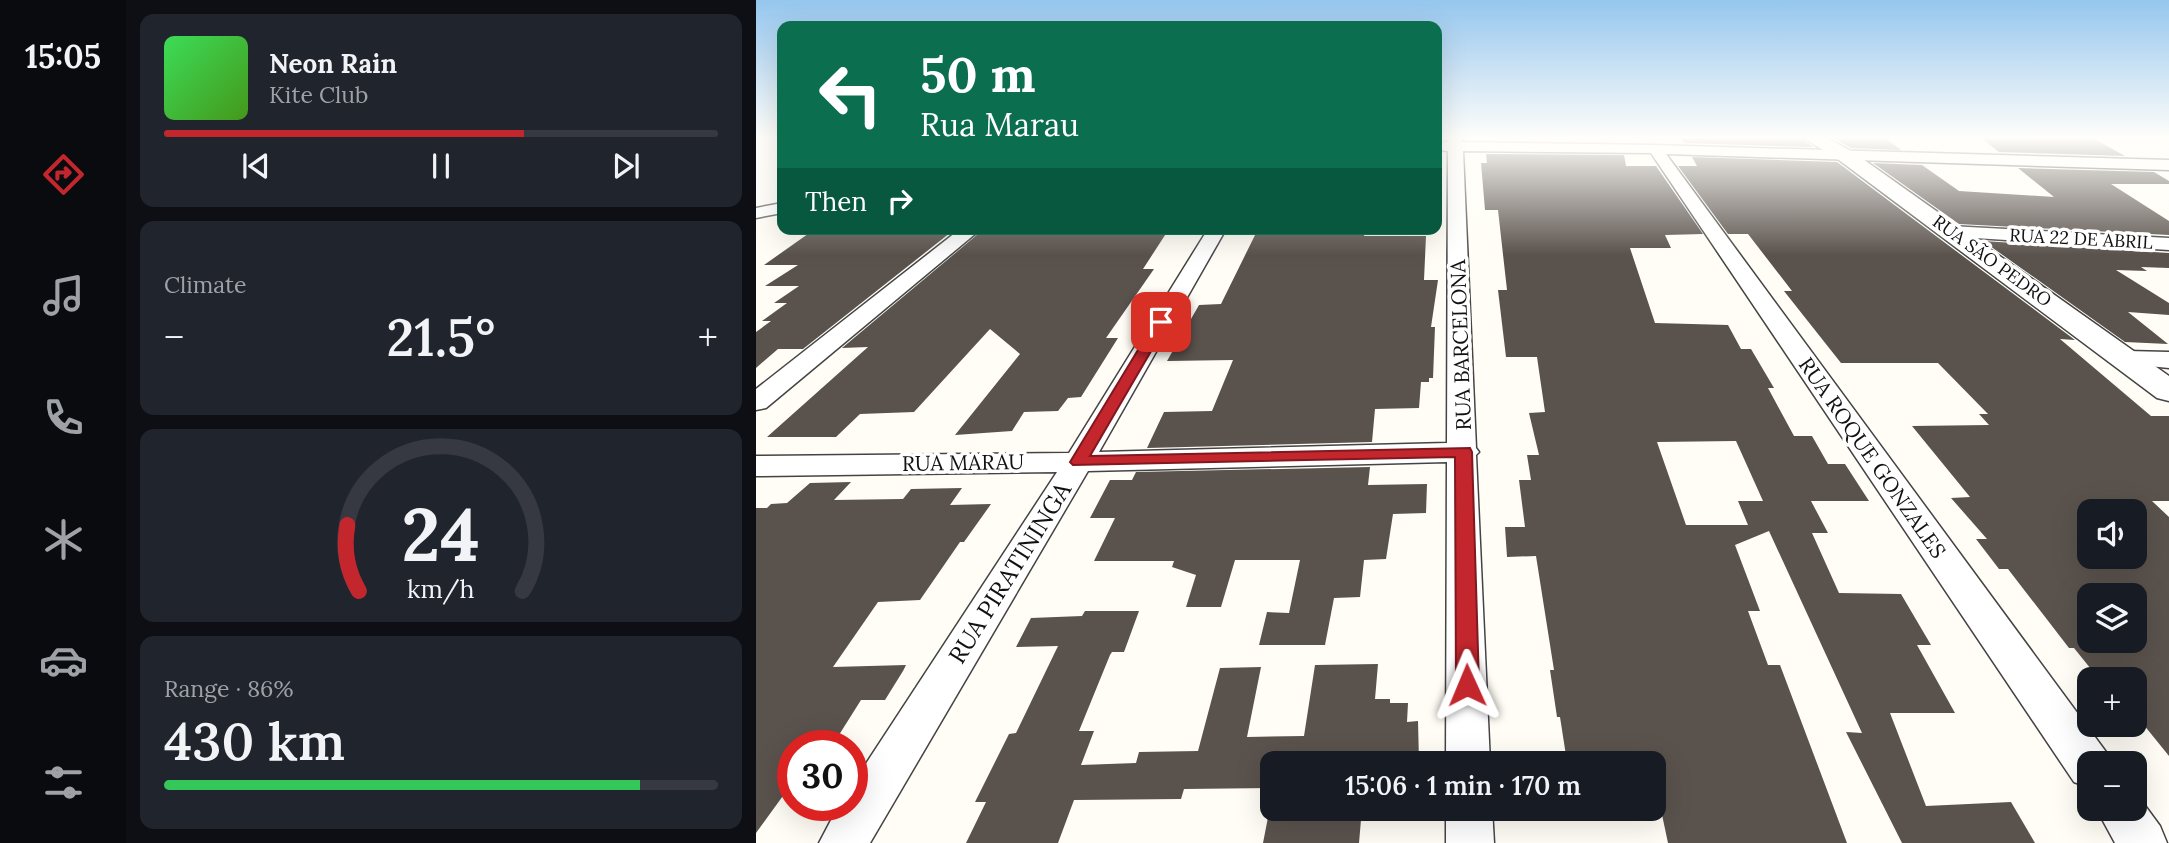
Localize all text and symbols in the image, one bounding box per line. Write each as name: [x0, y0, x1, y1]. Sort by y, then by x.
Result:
text: 15:05: [25, 36, 101, 77]
text: 50 m: [920, 43, 1036, 105]
text: Neon Rain: [269, 47, 397, 80]
icon: left: [805, 49, 896, 140]
text: Kite Club: [269, 80, 368, 109]
text: Rua Marau: [920, 104, 1079, 145]
icon: previous: [237, 147, 275, 185]
icon: pause: [422, 147, 460, 185]
icon: next: [607, 147, 645, 185]
icon: directions: [39, 150, 88, 199]
icon: right: [881, 182, 919, 220]
text: Then: [805, 185, 867, 218]
street label: RUA SÃO PEDRO: [1928, 210, 2056, 312]
street label: RUA 22 DE ABRIL: [2009, 223, 2154, 254]
street label: RUA BARCELONA: [1444, 258, 1477, 431]
text: Climate: [164, 270, 246, 299]
icon: music: [39, 271, 88, 320]
pin: [1131, 292, 1191, 352]
icon: arrive: [1142, 303, 1180, 341]
text: 21.5°: [387, 304, 495, 370]
text: −: [164, 313, 184, 361]
text: +: [698, 313, 718, 361]
street label: RUA ROQUE GONZALES: [1793, 352, 1952, 563]
icon: phone: [39, 393, 88, 442]
street label: RUA MARAU: [902, 448, 1025, 477]
street label: RUA PIRATININGA: [941, 475, 1078, 669]
text: 24: [402, 489, 480, 582]
map controls: [2077, 499, 2147, 821]
button: sound: [2077, 499, 2147, 569]
icon: climate: [39, 515, 88, 564]
text: km/h: [407, 573, 475, 605]
button: layers: [2077, 583, 2147, 653]
icon: car: [39, 636, 88, 685]
position arrow: [1430, 648, 1504, 722]
button: +: [2077, 667, 2147, 737]
text: Range · 86%: [164, 674, 293, 703]
text: 430 km: [164, 708, 345, 774]
speed limit sign: 30: [777, 730, 868, 821]
button: −: [2077, 751, 2147, 821]
icon: filters: [39, 758, 88, 807]
text: 15:06 · 1 min · 170 m: [1345, 769, 1581, 802]

